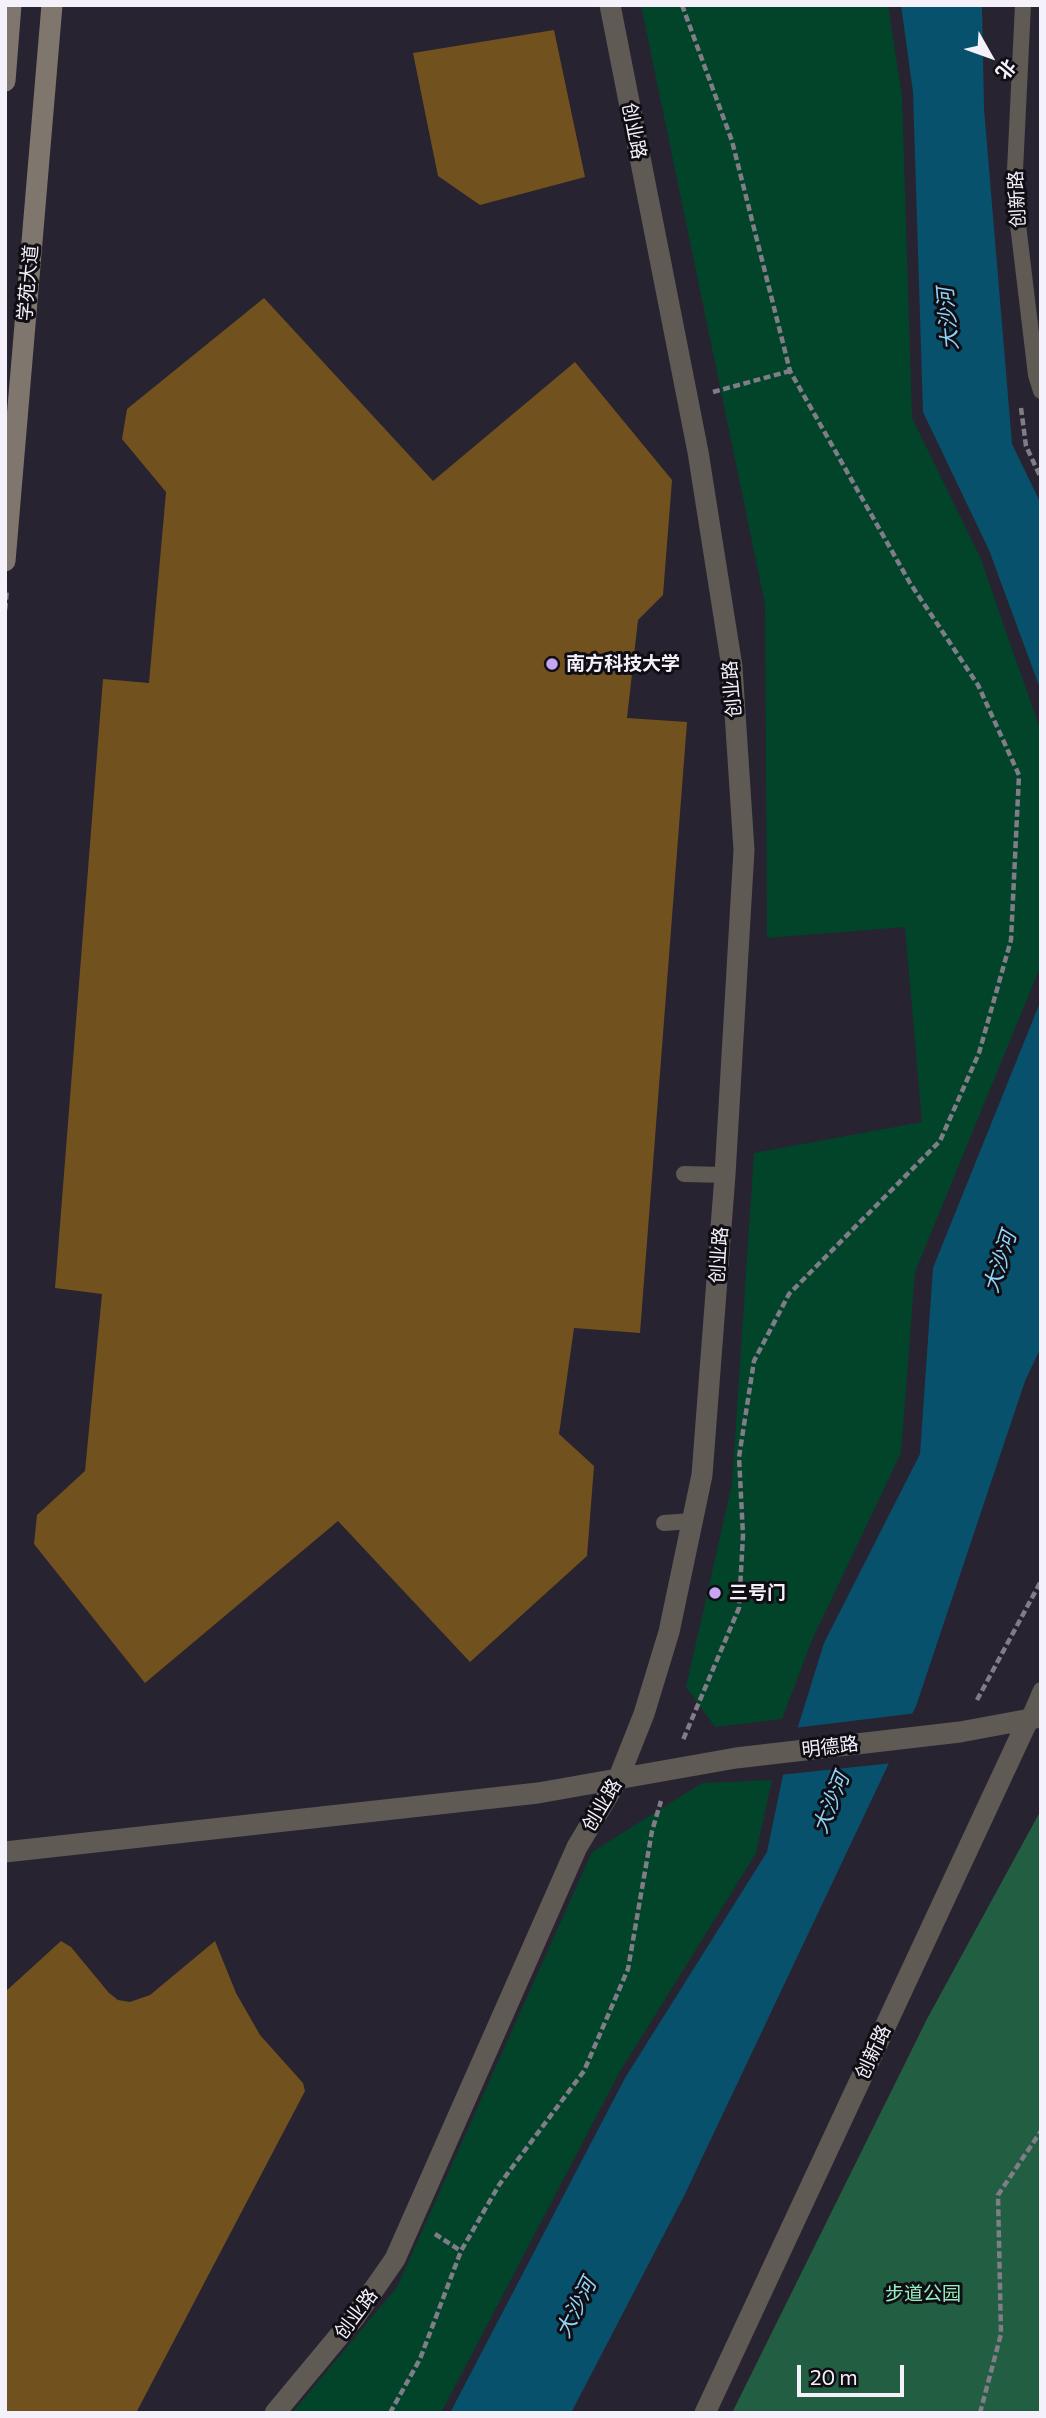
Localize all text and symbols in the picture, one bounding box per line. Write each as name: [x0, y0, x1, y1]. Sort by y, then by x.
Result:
north arrow: [955, 21, 1025, 91]
text: 北: [992, 55, 1021, 84]
street label: 创业路: [617, 101, 651, 161]
street label: 创新路: [1004, 170, 1030, 228]
street label: 学苑大道: [13, 244, 43, 322]
water label: 大沙河: [933, 287, 963, 351]
place label: 南方科技大学: [566, 653, 680, 675]
marker: 南方科技大学: [544, 656, 560, 672]
street label: 创业路: [718, 660, 746, 718]
street label: 创业路: [706, 1226, 732, 1284]
water label: 大沙河: [978, 1228, 1022, 1296]
place label: 三号门: [729, 1582, 786, 1604]
marker: 三号门: [707, 1585, 723, 1601]
street label: 明德路: [800, 1732, 860, 1762]
water label: 大沙河: [808, 1769, 854, 1837]
street label: 创业路: [578, 1775, 626, 1835]
street label: 创新路: [851, 2021, 895, 2083]
water label: 大沙河: [550, 2274, 602, 2342]
park label: 步道公园: [885, 2283, 961, 2305]
street label: 创业路: [330, 2284, 382, 2344]
scale bar: [801, 2352, 908, 2396]
text: 20 m: [810, 2364, 858, 2389]

